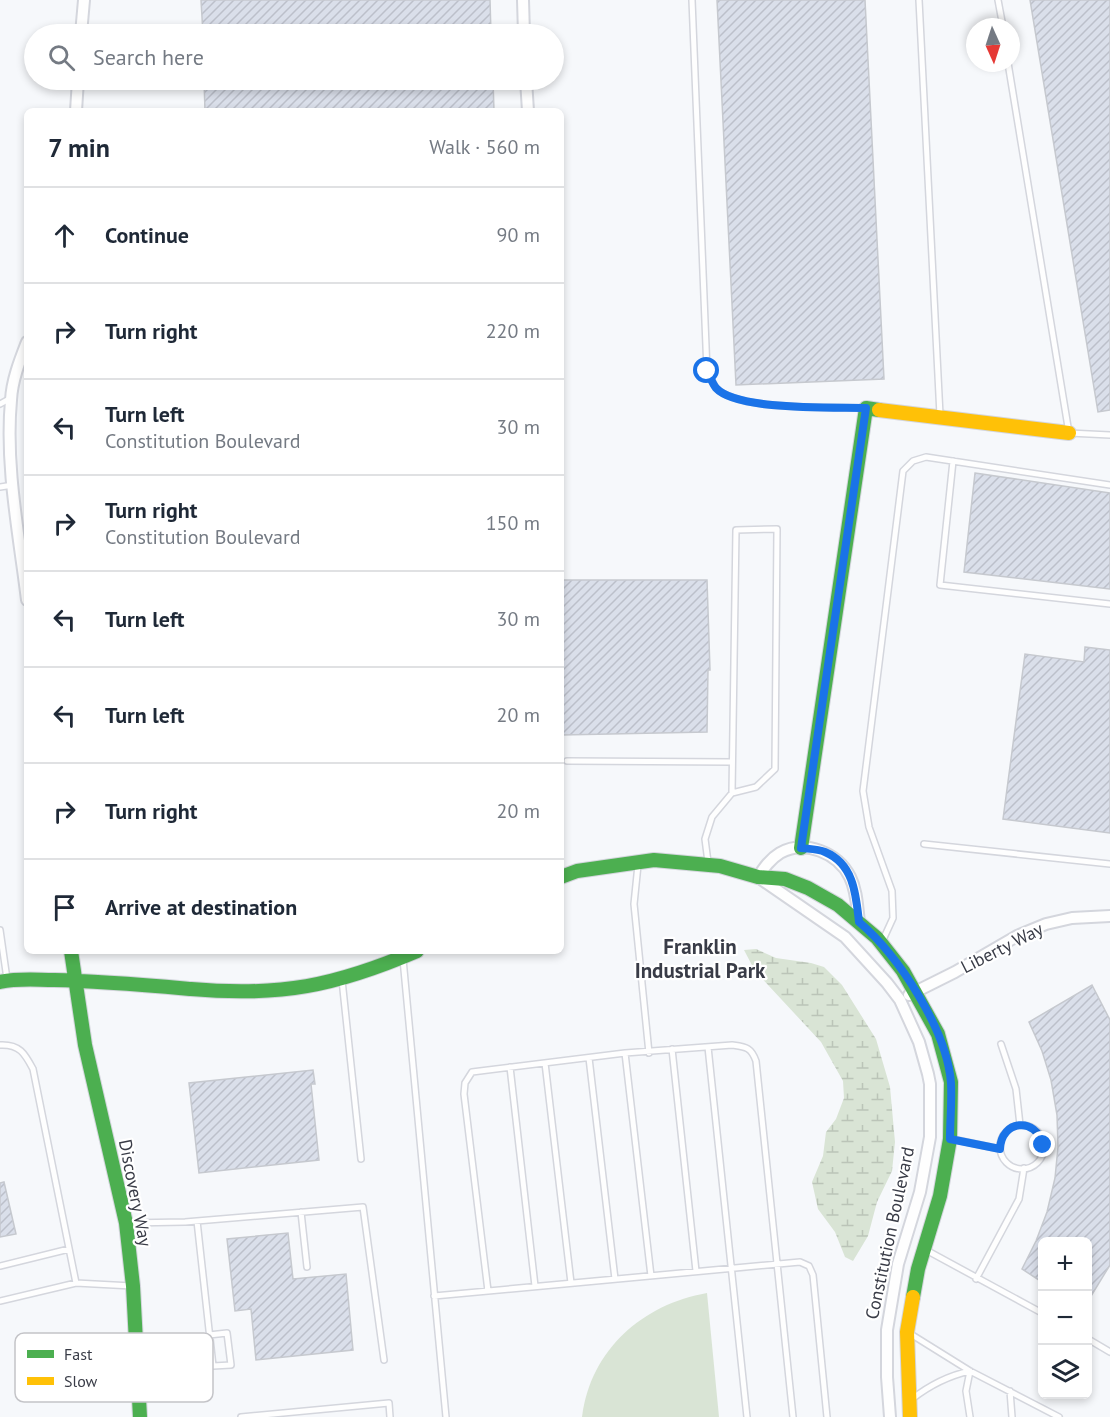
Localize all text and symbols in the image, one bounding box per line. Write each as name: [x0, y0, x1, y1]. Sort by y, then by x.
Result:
north arrow: [966, 18, 1020, 72]
search box: [24, 24, 564, 90]
icon: search: [45, 41, 78, 74]
text: Search here: [93, 43, 204, 71]
text: 7 min: [48, 131, 110, 164]
text: Walk · 560 m: [429, 134, 540, 160]
icon: ahead: [48, 219, 81, 252]
text: Continue: [105, 221, 189, 249]
text: 90 m: [497, 222, 540, 248]
icon: right: [48, 315, 81, 348]
text: Turn right: [105, 317, 197, 345]
text: 220 m: [486, 318, 540, 344]
route start: [693, 357, 719, 383]
text: Turn left: [105, 400, 185, 428]
icon: left: [48, 411, 81, 444]
text: 30 m: [497, 414, 540, 440]
text: Constitution Boulevard: [105, 428, 301, 454]
text: Turn right: [105, 496, 197, 524]
icon: right: [48, 507, 81, 540]
text: 150 m: [486, 510, 540, 536]
text: Constitution Boulevard: [105, 524, 301, 550]
icon: left: [48, 603, 81, 636]
text: Turn left: [105, 605, 185, 633]
text: 30 m: [497, 606, 540, 632]
icon: left: [48, 699, 81, 732]
text: Turn left: [105, 701, 185, 729]
text: 20 m: [497, 702, 540, 728]
icon: right: [48, 795, 81, 828]
text: Turn right: [105, 797, 197, 825]
text: 20 m: [497, 798, 540, 824]
icon: arrive: [48, 891, 81, 924]
text: Arrive at destination: [105, 893, 297, 921]
street label: Liberty Way: [957, 917, 1047, 978]
district label: Franklin Industrial Park: [635, 933, 766, 984]
route end: [1029, 1131, 1055, 1157]
street label: Discovery Way: [114, 1137, 157, 1249]
street label: Constitution Boulevard: [860, 1144, 919, 1321]
map controls: [1038, 1237, 1092, 1399]
button: +: [1038, 1237, 1092, 1291]
button: −: [1038, 1291, 1092, 1345]
legend: [15, 1333, 213, 1402]
text: Fast: [64, 1344, 93, 1364]
button: layers: [1038, 1345, 1092, 1399]
text: Slow: [64, 1371, 98, 1391]

